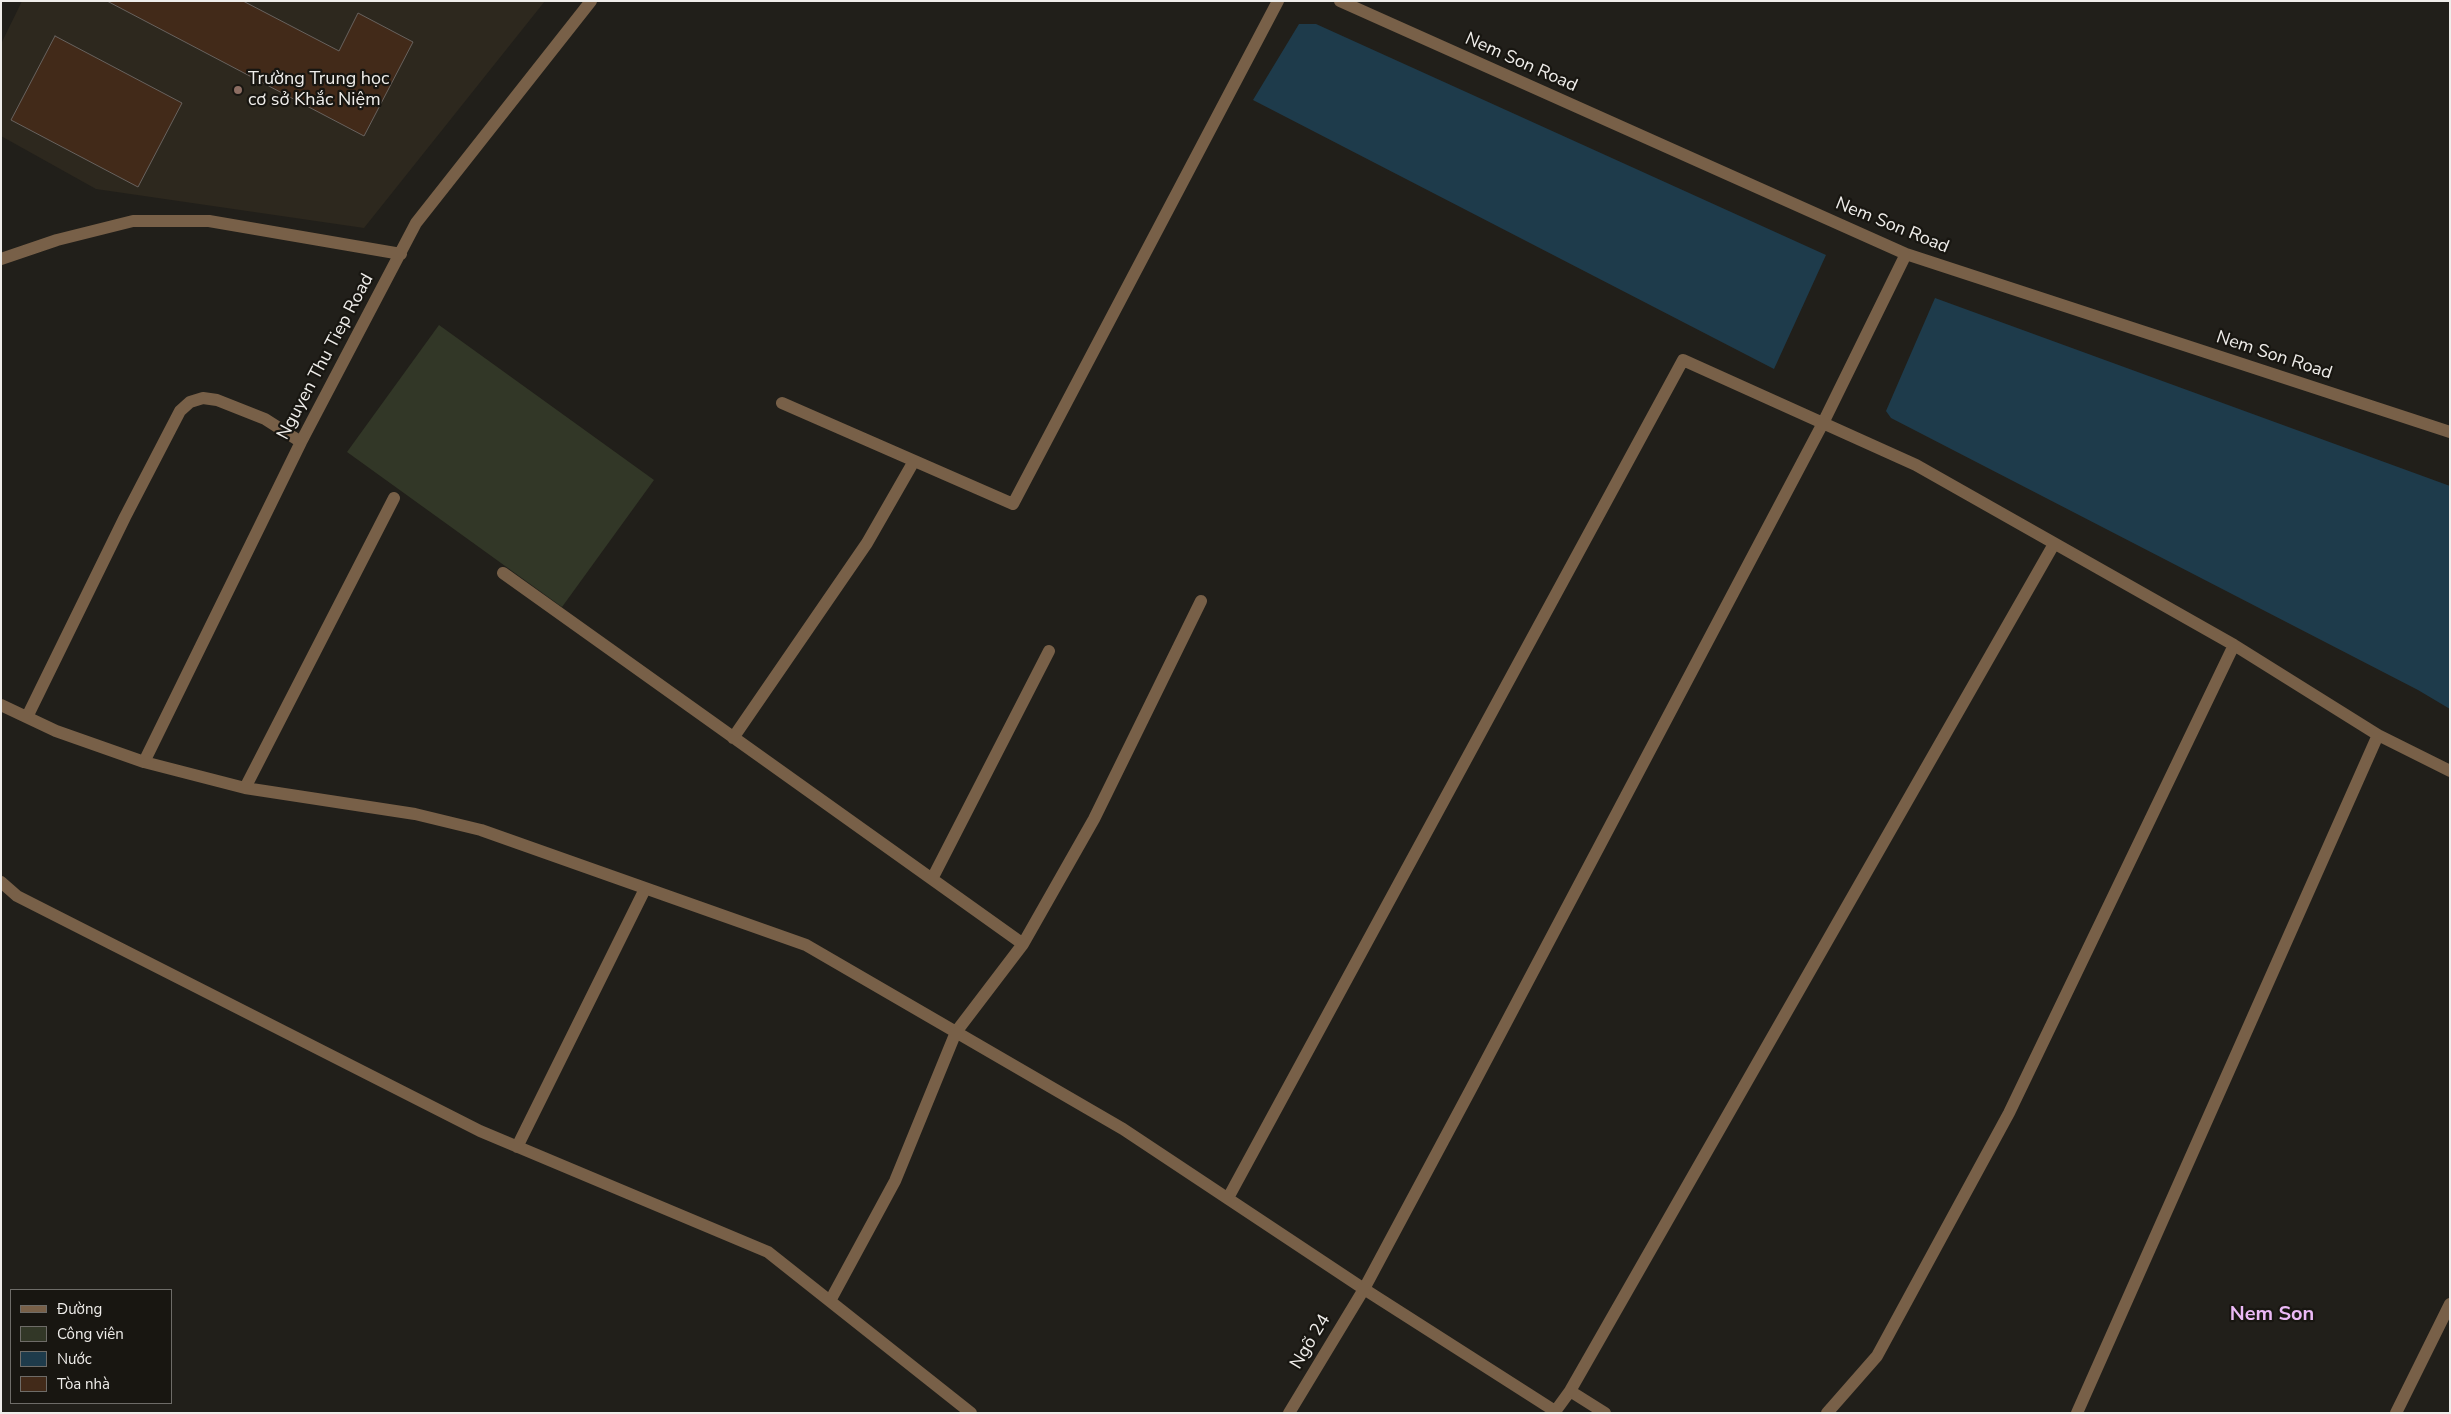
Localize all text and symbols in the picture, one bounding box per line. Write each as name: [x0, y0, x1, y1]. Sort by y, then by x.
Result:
street label: Nem Son Road: [1461, 29, 1581, 97]
place label: Trường Trung học cơ sở Khắc Niệm: [248, 69, 389, 112]
marker: Trường Trung học cơ sở Khắc Niệm: [232, 84, 244, 96]
street label: Nem Son Road: [1832, 193, 1952, 259]
street label: Nguyen Thu Tiep Road: [273, 270, 379, 444]
street label: Nem Son Road: [2213, 327, 2335, 385]
legend: [10, 1289, 172, 1404]
text: Đường: [57, 1299, 102, 1319]
district label: Nem Son: [2230, 1303, 2314, 1327]
street label: Ngõ 24: [1286, 1311, 1336, 1373]
text: Công viên: [57, 1324, 124, 1344]
text: Nước: [57, 1349, 92, 1369]
text: Tòa nhà: [57, 1374, 110, 1394]

